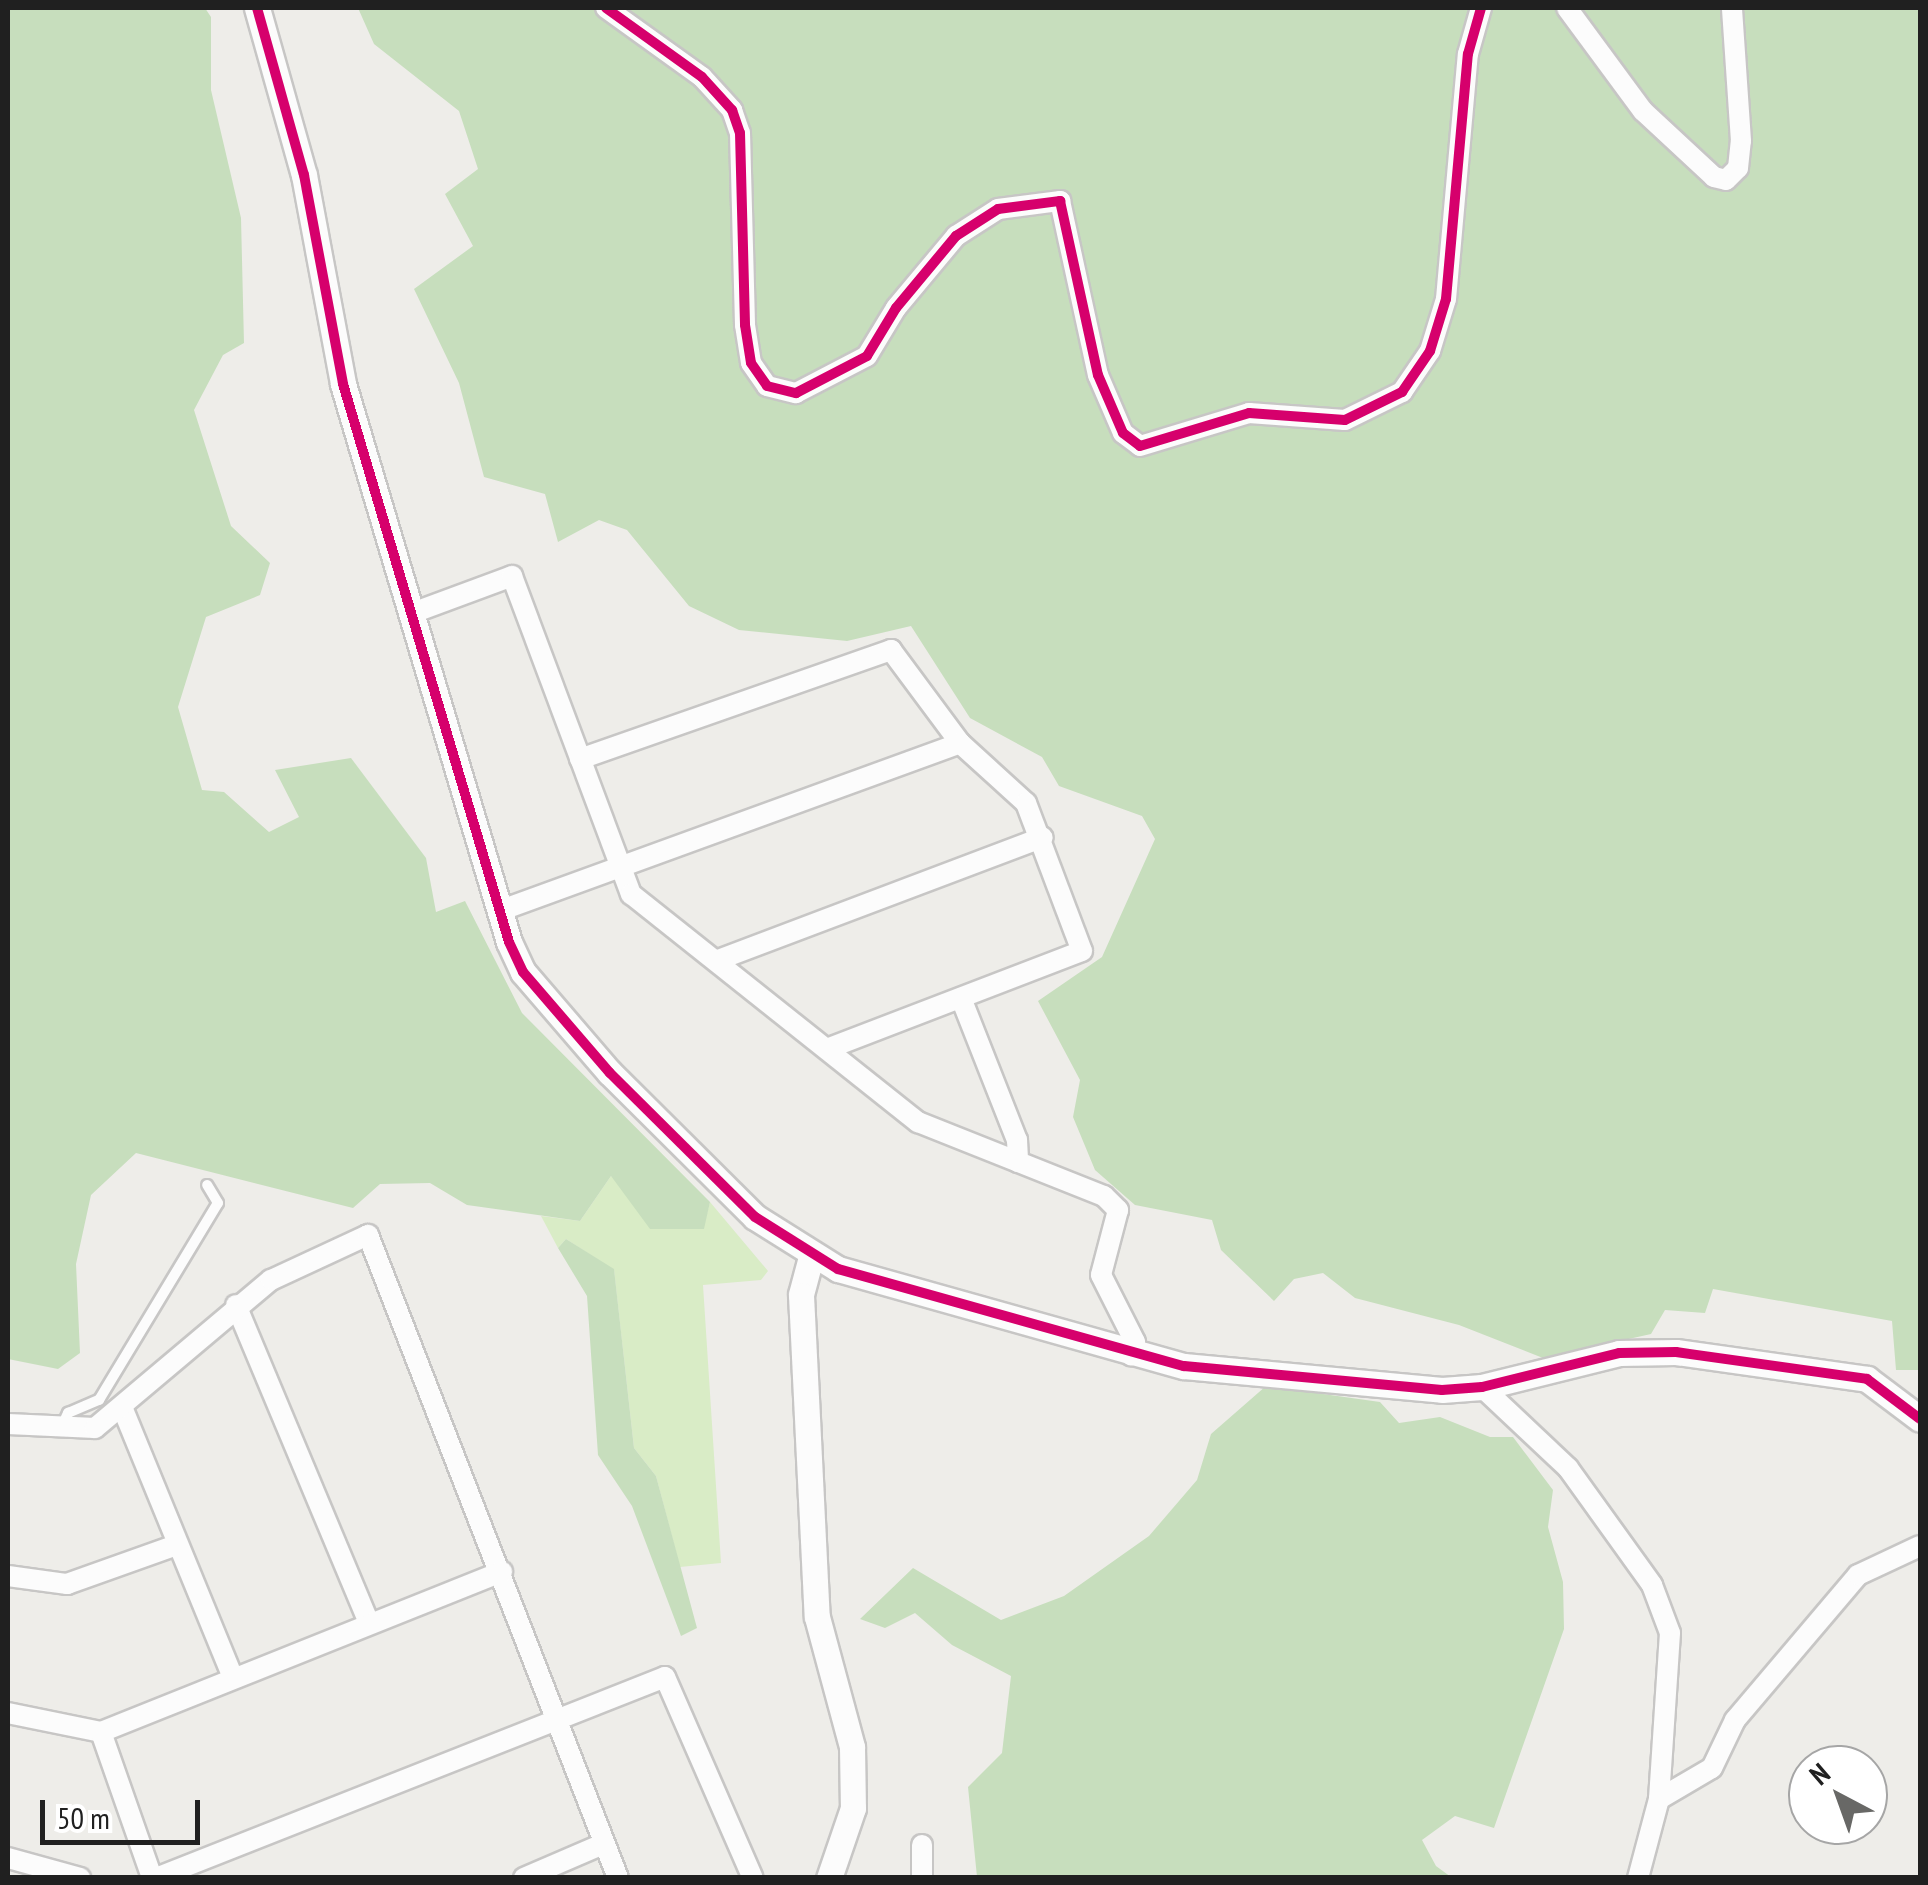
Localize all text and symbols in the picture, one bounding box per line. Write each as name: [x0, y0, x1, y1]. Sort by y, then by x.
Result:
north arrow: [1788, 1745, 1888, 1845]
text: N: [1801, 1755, 1837, 1792]
scale bar: [45, 1780, 205, 1842]
text: 50 m: [57, 1798, 110, 1837]

